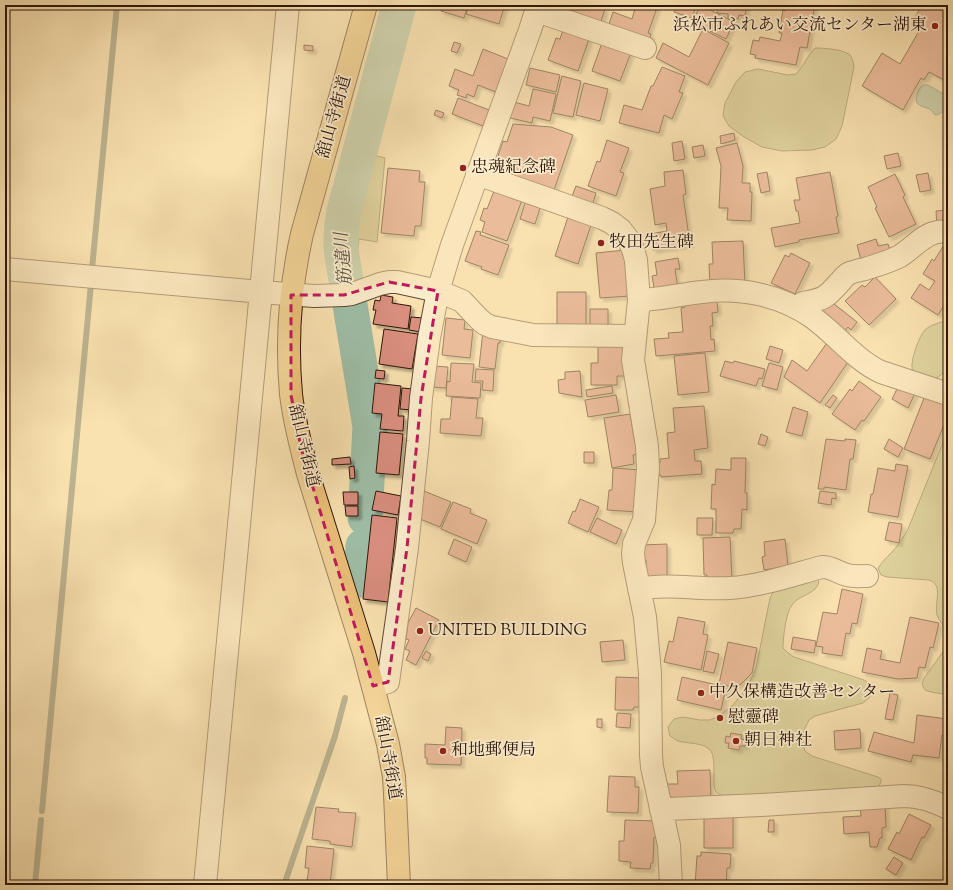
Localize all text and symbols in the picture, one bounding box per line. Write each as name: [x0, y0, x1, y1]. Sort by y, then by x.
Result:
place label: 浜松市ふれあい交流センター湖東: [673, 14, 927, 38]
marker: 浜松市ふれあい交流センター湖東: [930, 21, 940, 31]
street label: 舘山寺街道: [312, 73, 358, 161]
place label: 忠魂紀念碑: [471, 156, 556, 180]
marker: 忠魂紀念碑: [458, 163, 468, 173]
water label: 筋違川: [330, 229, 360, 287]
place label: 牧田先生碑: [609, 231, 694, 255]
marker: 牧田先生碑: [596, 238, 606, 248]
street label: 舘山寺街道: [282, 402, 324, 490]
place label: UNITED BUILDING: [428, 619, 587, 643]
marker: UNITED BUILDING: [415, 626, 425, 636]
place label: 中久保構造改善センター: [709, 681, 895, 705]
marker: 中久保構造改善センター: [696, 688, 706, 698]
place label: 慰靈碑: [728, 706, 779, 730]
marker: 慰靈碑: [715, 713, 725, 723]
street label: 舘山寺街道: [368, 714, 406, 802]
place label: 朝日神社: [744, 729, 812, 753]
marker: 朝日神社: [731, 736, 741, 746]
place label: 和地郵便局: [451, 739, 536, 763]
marker: 和地郵便局: [438, 746, 448, 756]

